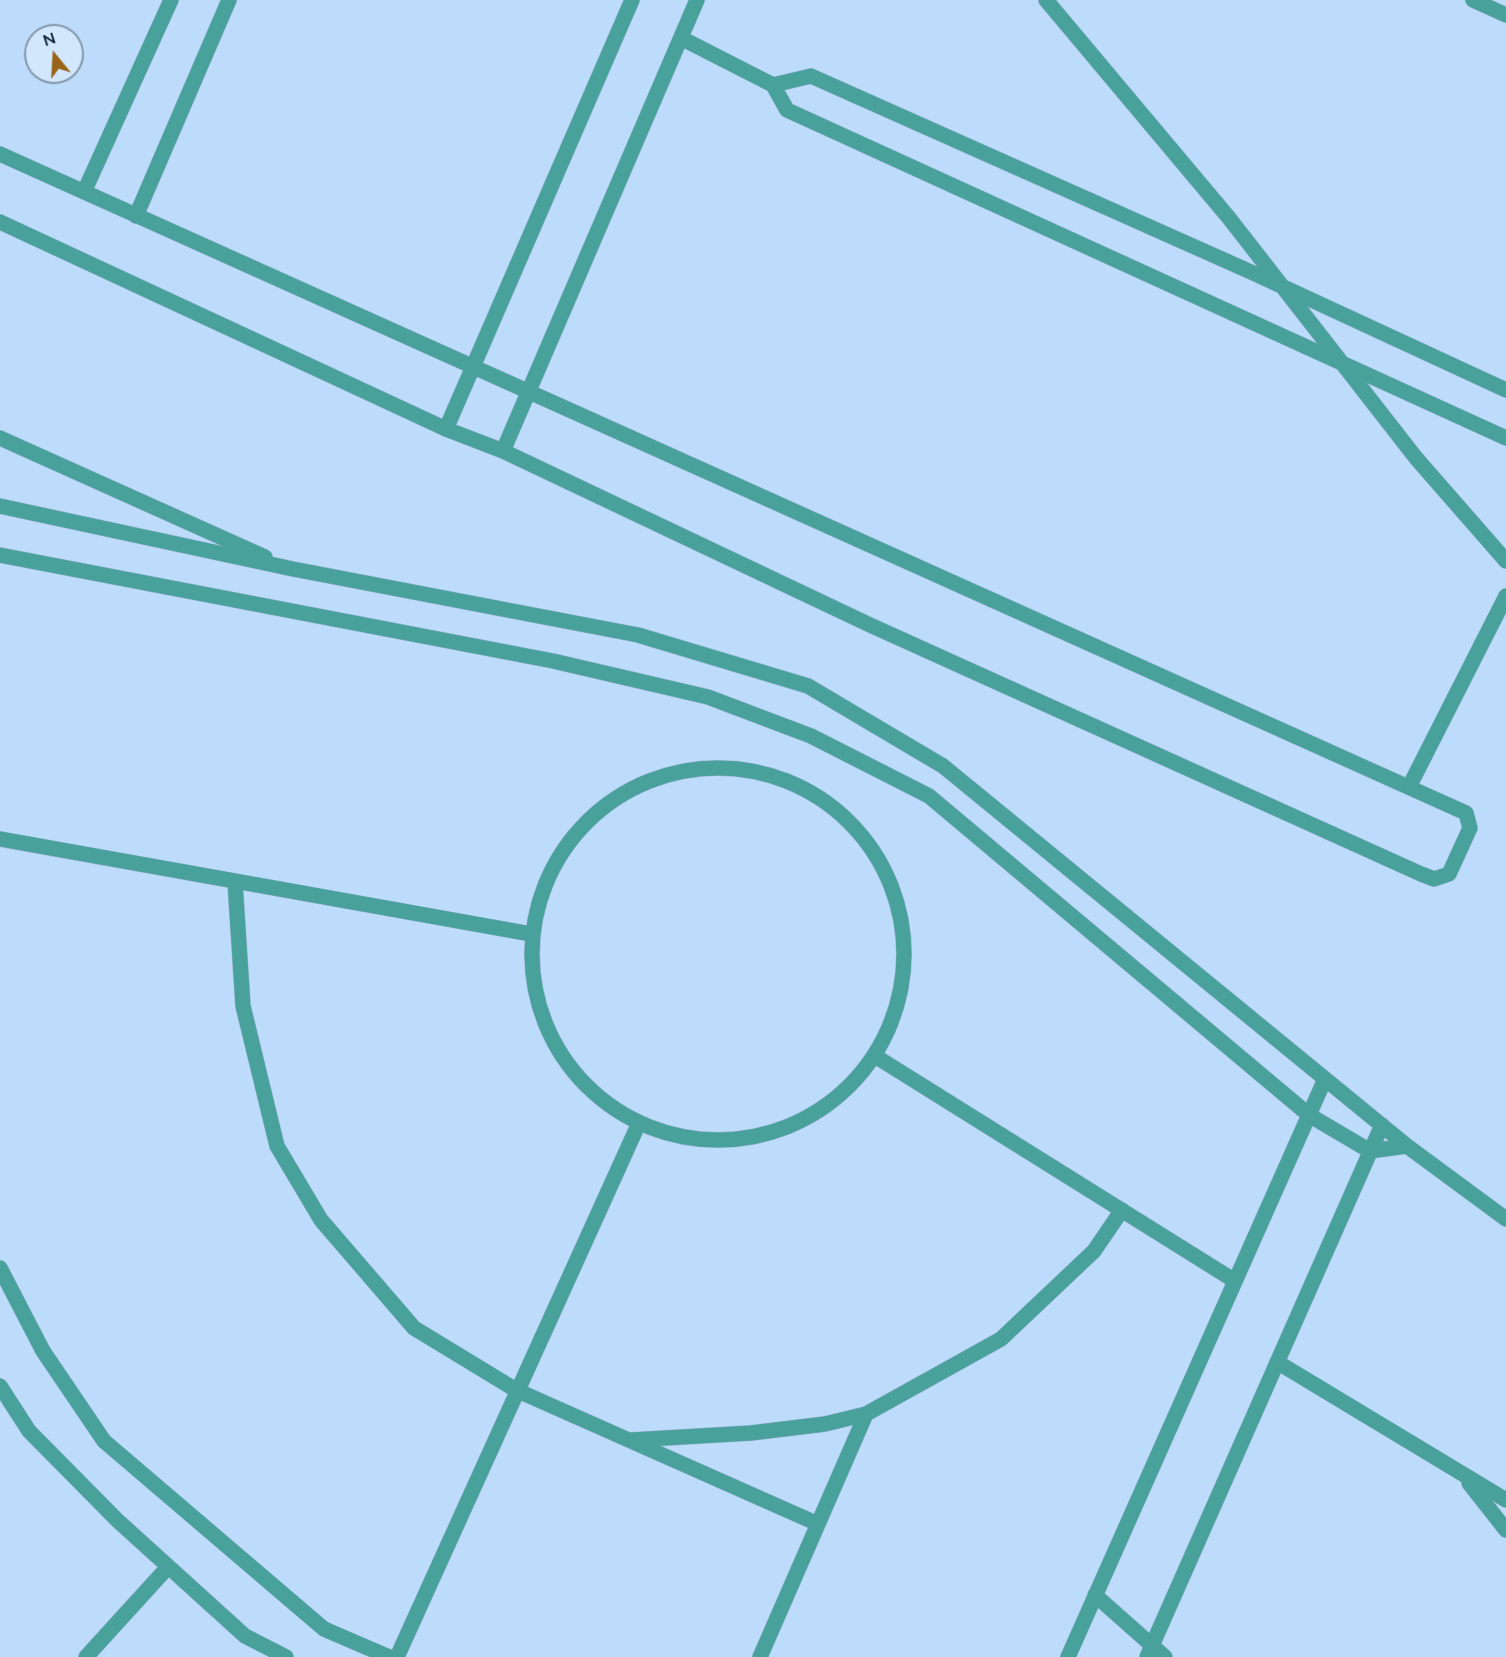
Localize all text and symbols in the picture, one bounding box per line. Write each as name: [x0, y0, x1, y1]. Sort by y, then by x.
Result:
north arrow: [24, 24, 84, 84]
text: N: [40, 27, 58, 50]

